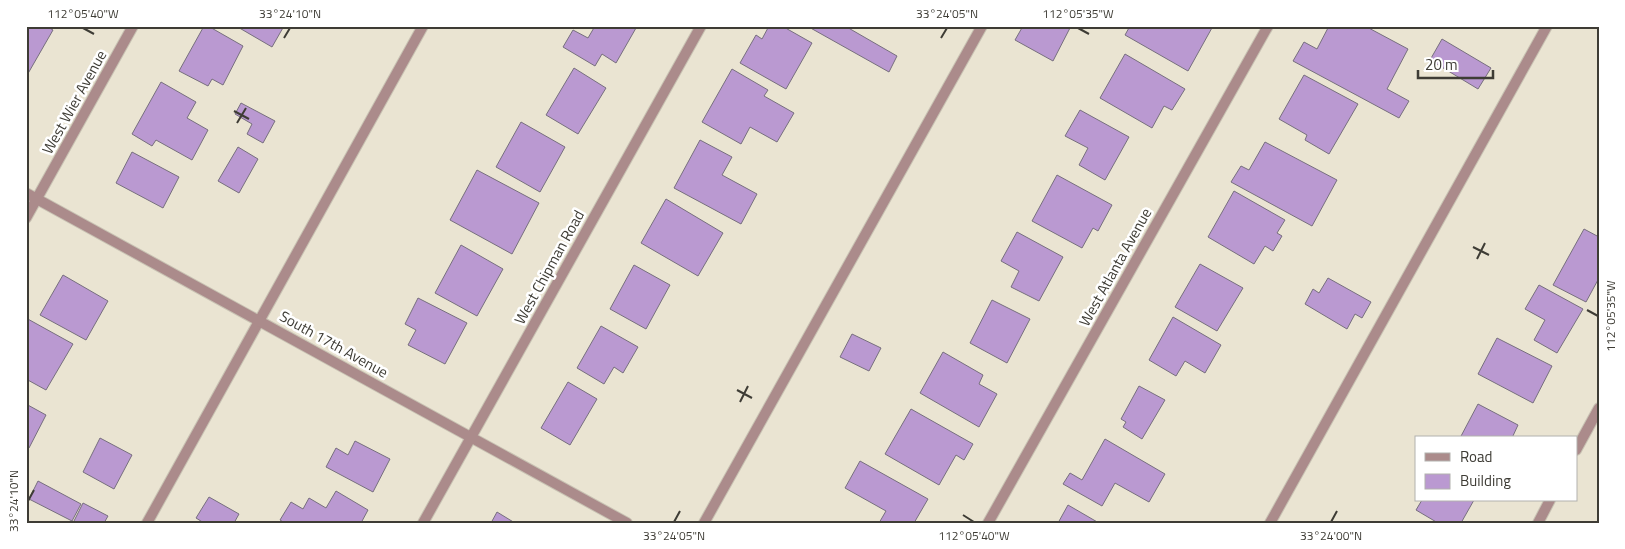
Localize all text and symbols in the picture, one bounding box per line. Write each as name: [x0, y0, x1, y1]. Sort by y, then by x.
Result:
text: 112°05'40"W: [47, 4, 119, 23]
text: 33°24'10"N: [259, 4, 321, 23]
text: 33°24'05"N: [916, 4, 978, 23]
text: 112°05'35"W: [1042, 4, 1114, 23]
street label: West Wier Avenue: [36, 46, 112, 158]
scale bar: [1418, 48, 1492, 80]
text: 20 m: [1425, 53, 1458, 76]
street label: West Atlanta Avenue: [1073, 204, 1157, 330]
street label: West Chipman Road: [508, 206, 590, 328]
text: 112°05'35"W: [1601, 280, 1620, 352]
street label: South 17th Avenue: [276, 305, 392, 383]
legend: [1415, 436, 1578, 502]
text: Road: [1460, 445, 1492, 468]
text: Building: [1460, 469, 1511, 492]
text: 33°24'10"N: [4, 470, 23, 532]
text: 33°24'05"N: [643, 526, 705, 545]
text: 112°05'40"W: [938, 526, 1010, 545]
text: 33°24'00"N: [1300, 526, 1362, 545]

